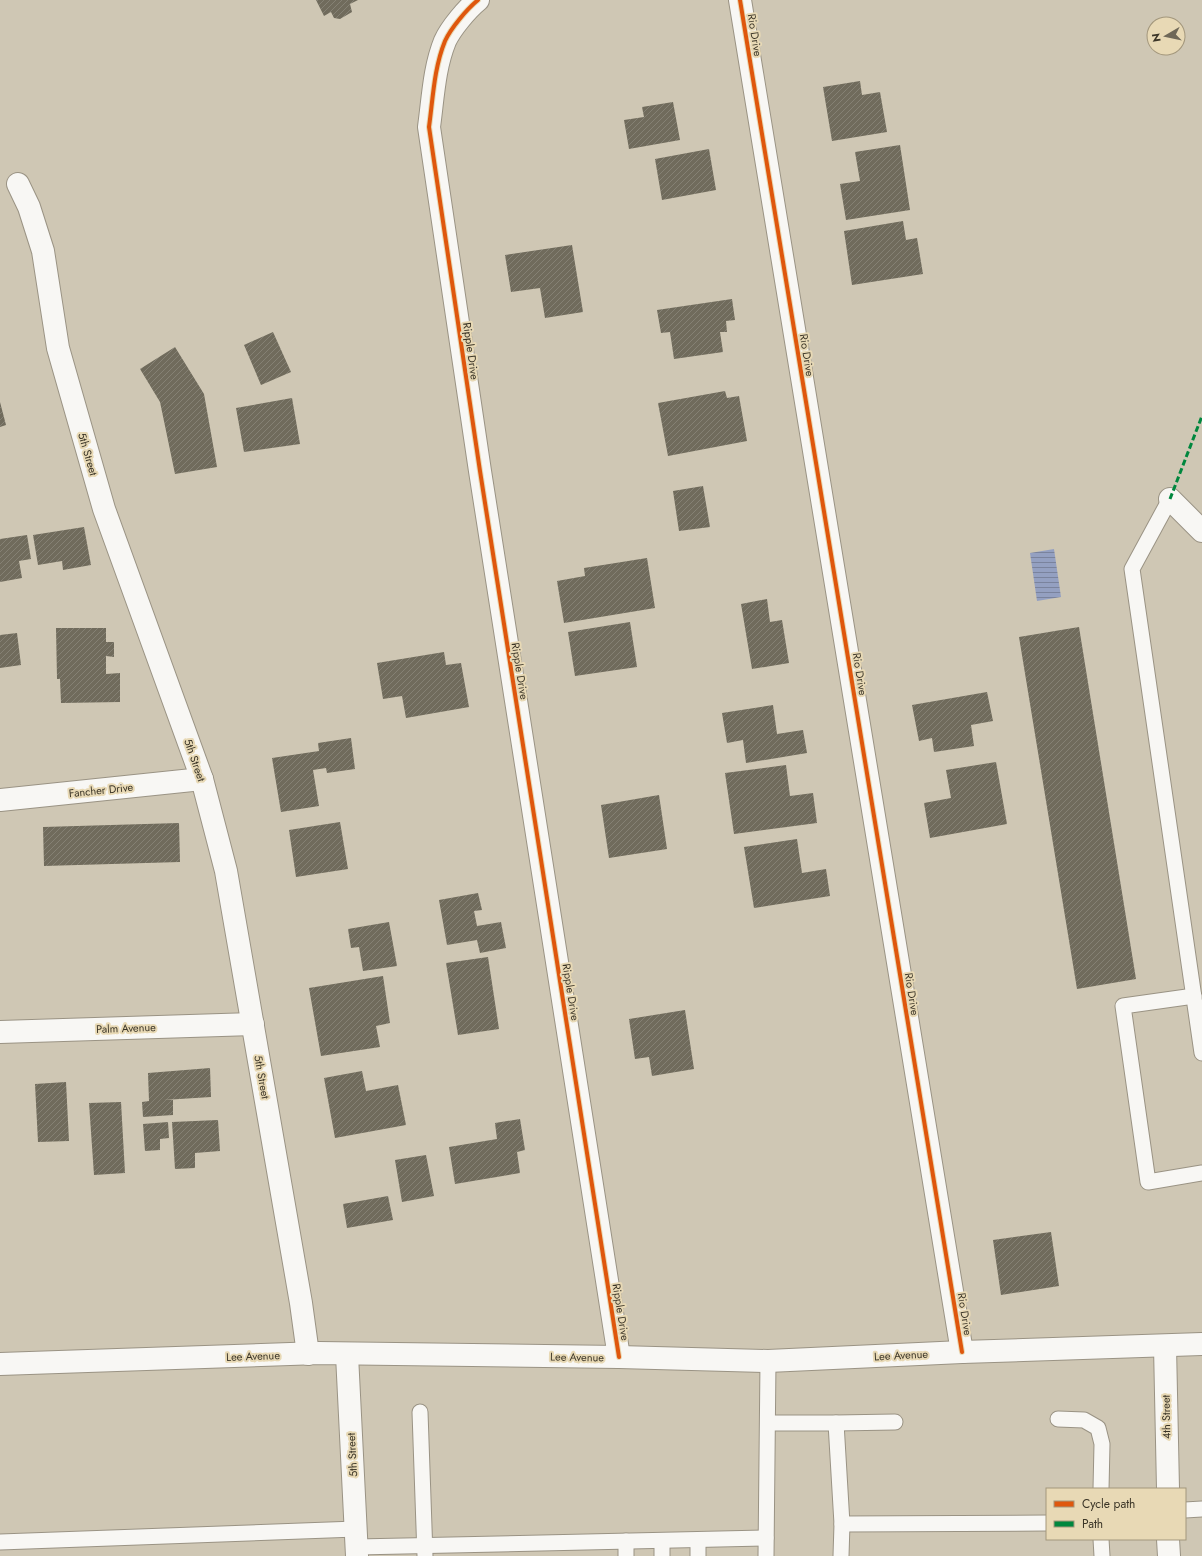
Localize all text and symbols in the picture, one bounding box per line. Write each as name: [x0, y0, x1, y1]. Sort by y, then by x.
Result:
street label: Rio Drive: [744, 13, 766, 58]
north arrow: [1146, 16, 1186, 56]
text: N: [1148, 32, 1165, 43]
street label: Ripple Drive: [459, 321, 483, 381]
street label: Rio Drive: [796, 333, 818, 378]
street label: 5th Street: [74, 431, 102, 478]
street label: Ripple Drive: [508, 641, 532, 701]
street label: Rio Drive: [849, 652, 871, 697]
street label: 5th Street: [180, 737, 210, 784]
street label: Fancher Drive: [68, 779, 134, 801]
street label: Ripple Drive: [559, 962, 583, 1022]
street label: Rio Drive: [901, 972, 923, 1017]
street label: Palm Avenue: [96, 1019, 156, 1037]
street label: 5th Street: [250, 1054, 274, 1100]
street label: Ripple Drive: [609, 1282, 633, 1342]
street label: Rio Drive: [954, 1292, 976, 1337]
street label: Lee Avenue: [874, 1346, 929, 1364]
street label: Lee Avenue: [226, 1347, 281, 1365]
street label: Lee Avenue: [550, 1349, 604, 1365]
street label: 4th Street: [1158, 1394, 1174, 1439]
street label: 5th Street: [343, 1432, 361, 1477]
legend: [1046, 1488, 1186, 1540]
text: Cycle path: [1082, 1495, 1135, 1513]
text: Path: [1082, 1515, 1103, 1533]

